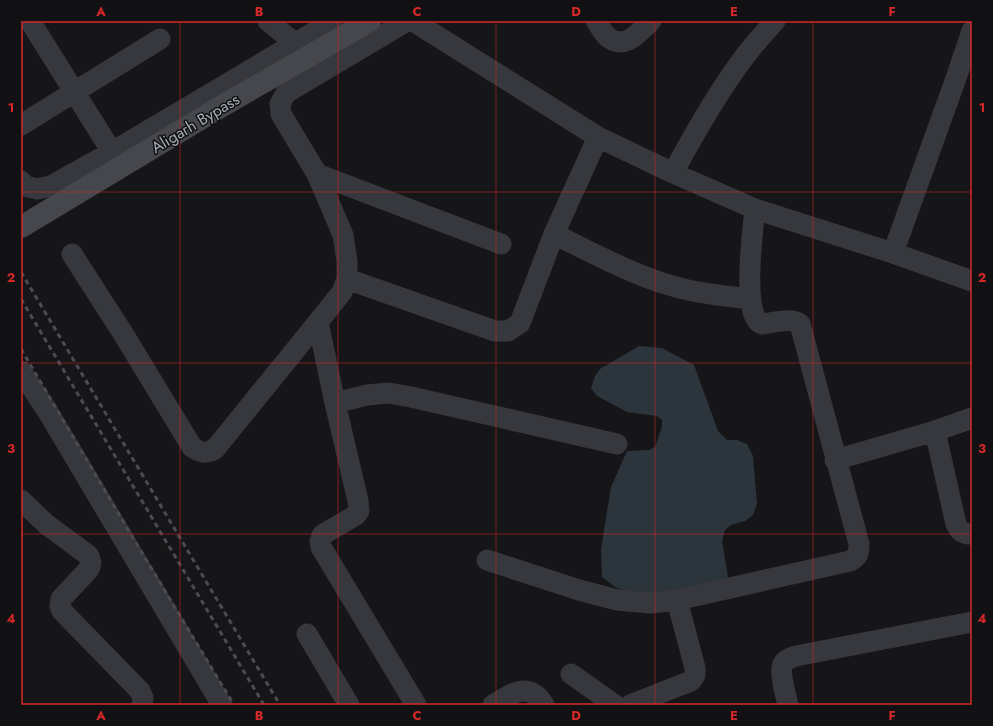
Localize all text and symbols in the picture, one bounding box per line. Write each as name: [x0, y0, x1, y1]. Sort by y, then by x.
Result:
text: A: [95, 2, 106, 21]
text: B: [255, 2, 264, 21]
text: C: [412, 2, 422, 21]
text: D: [571, 2, 581, 21]
text: E: [730, 2, 738, 21]
text: F: [888, 2, 896, 21]
street label: Aligarh Bypass: [147, 88, 244, 159]
text: 1: [8, 98, 14, 117]
text: 1: [979, 98, 985, 117]
text: 2: [7, 268, 15, 287]
text: 2: [978, 268, 986, 287]
text: 3: [7, 439, 15, 458]
text: 3: [978, 439, 986, 458]
text: 4: [6, 609, 16, 628]
text: 4: [977, 609, 987, 628]
text: A: [95, 706, 106, 725]
text: B: [255, 706, 264, 725]
text: C: [412, 706, 422, 725]
text: D: [571, 706, 581, 725]
text: E: [730, 706, 738, 725]
text: F: [888, 706, 896, 725]

